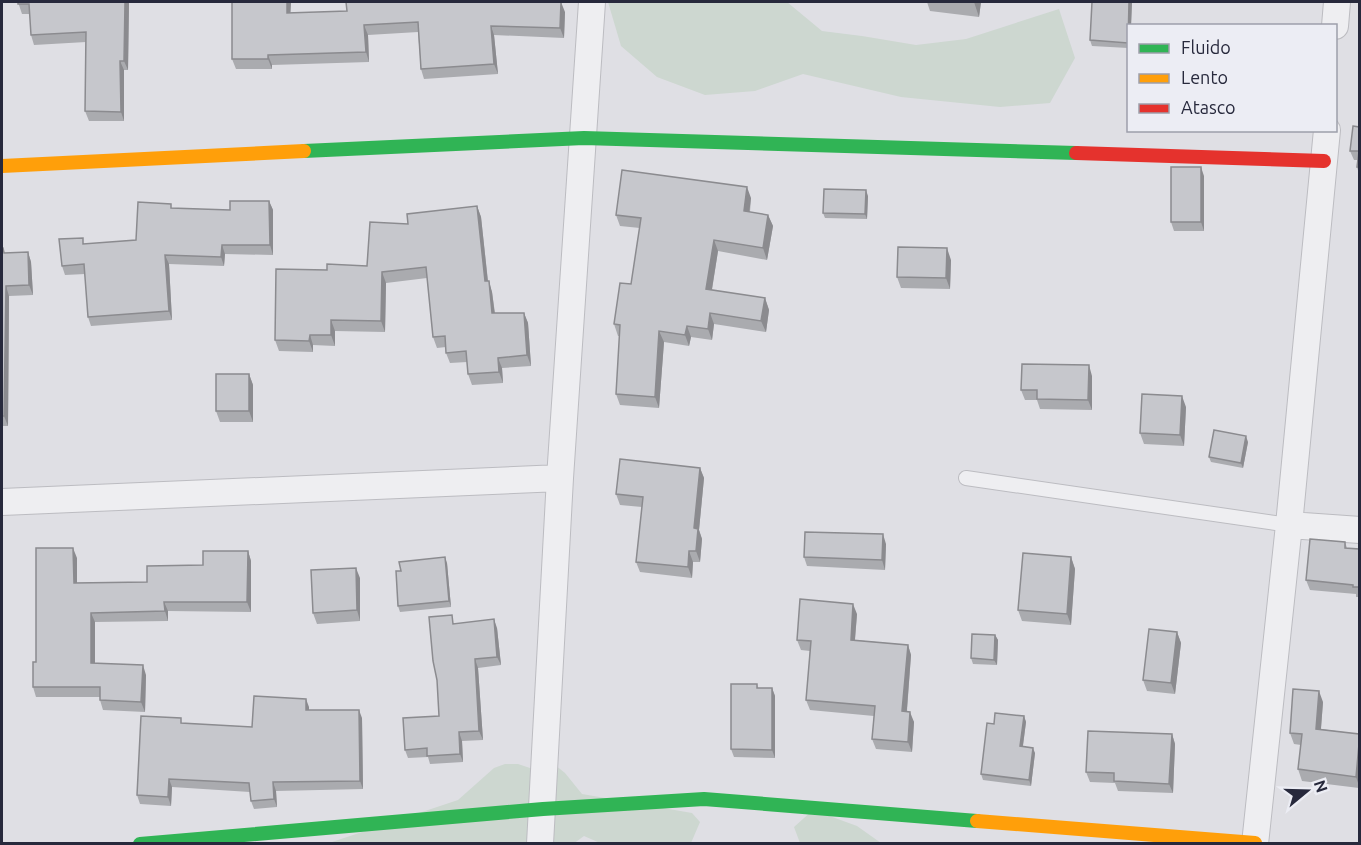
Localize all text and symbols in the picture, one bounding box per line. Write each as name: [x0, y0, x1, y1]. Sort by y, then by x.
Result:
legend: [1127, 24, 1337, 132]
text: Fluido: [1181, 37, 1231, 57]
text: Lento: [1181, 67, 1228, 87]
text: Atasco: [1181, 97, 1236, 117]
north arrow: [1277, 761, 1337, 821]
text: N: [1311, 778, 1332, 795]

